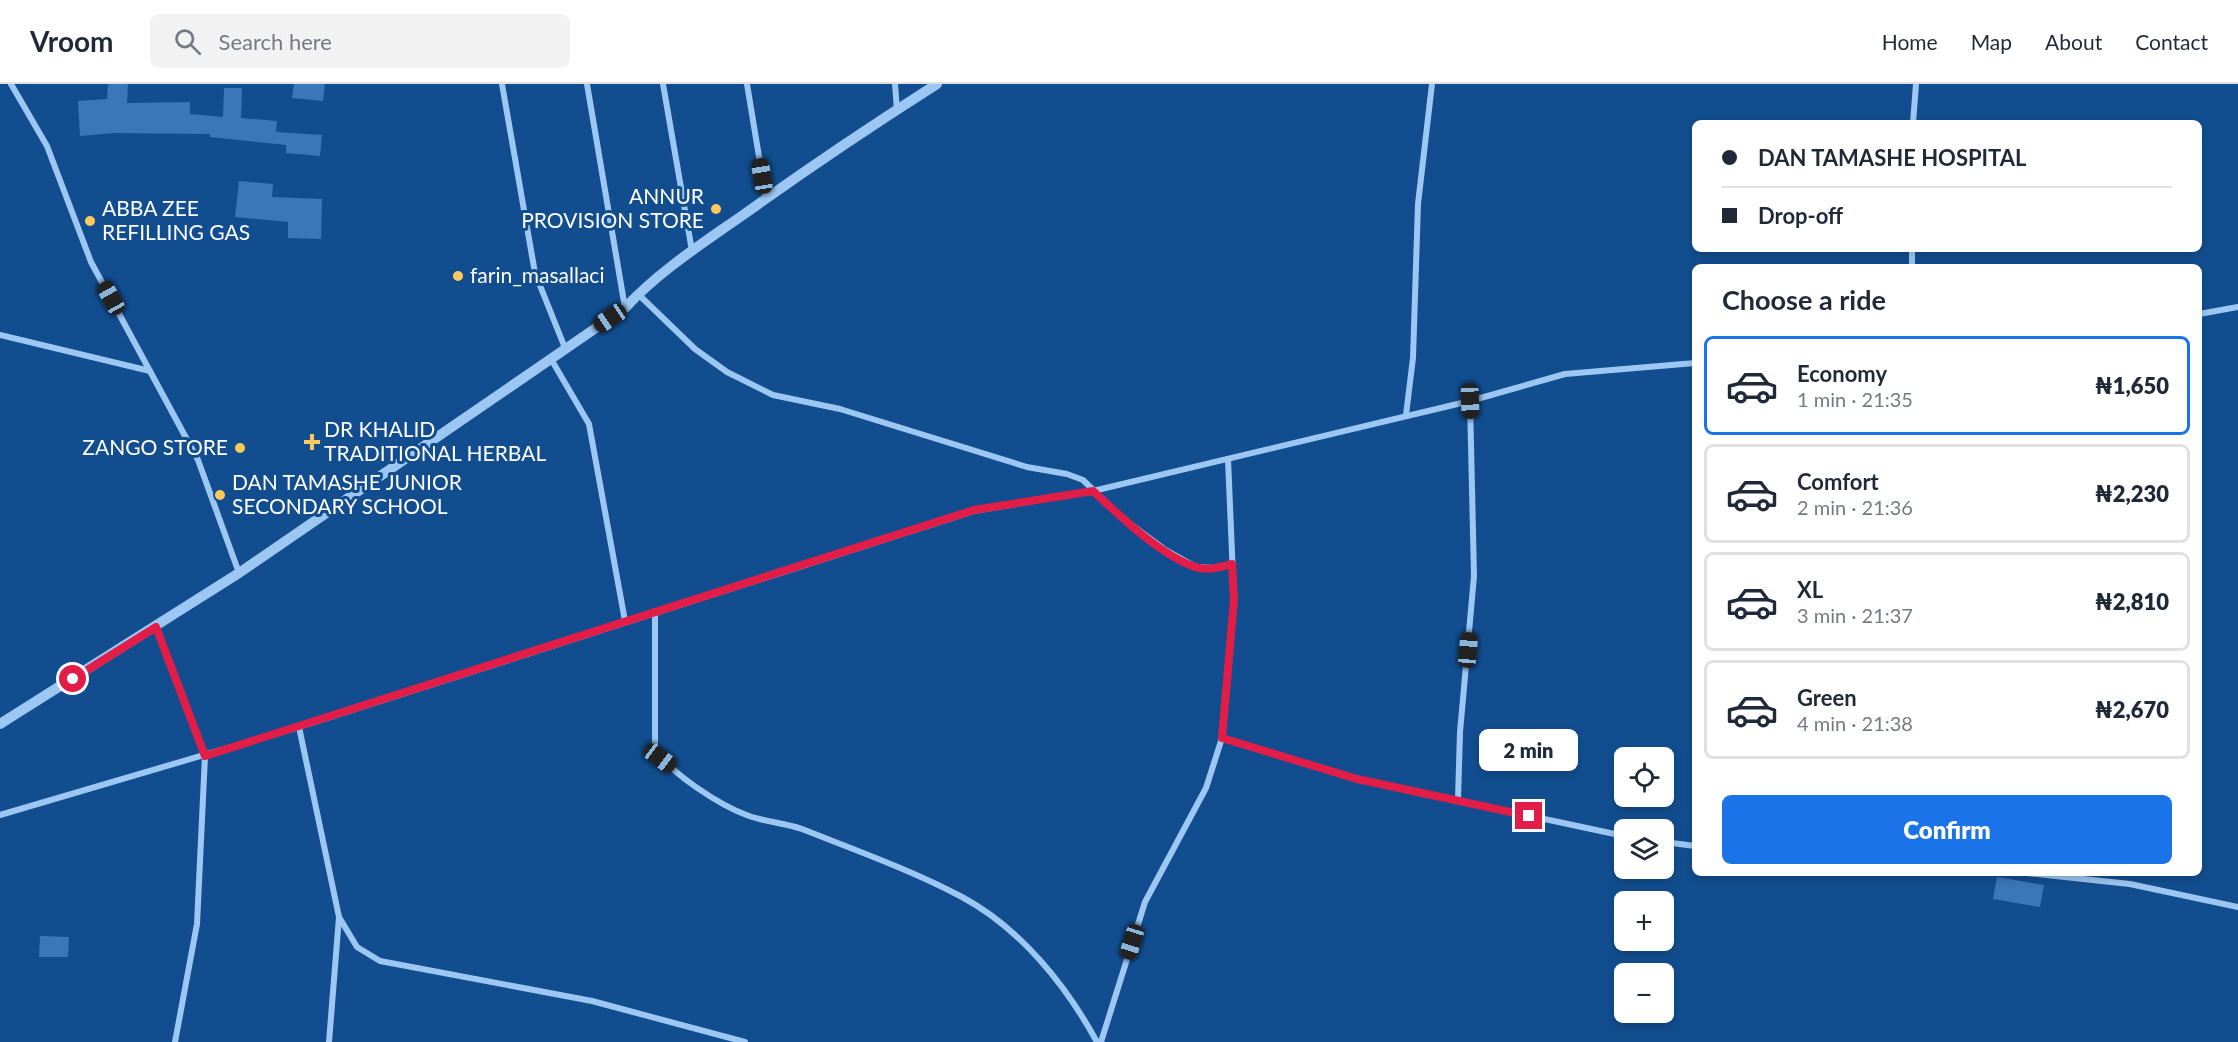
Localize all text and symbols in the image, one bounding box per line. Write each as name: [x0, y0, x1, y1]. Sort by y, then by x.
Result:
search box: [150, 14, 570, 68]
text: Vroom: [30, 24, 114, 58]
icon: search: [171, 25, 204, 58]
text: Search here: [219, 28, 332, 55]
text: Home: [1882, 29, 1938, 54]
text: Map: [1971, 29, 2012, 54]
text: About: [2045, 29, 2102, 54]
text: Contact: [2135, 29, 2208, 54]
text: DAN TAMASHE HOSPITAL: [1758, 144, 2026, 171]
car: [750, 157, 774, 195]
place label: ANNUR PROVISION STORE: [521, 183, 705, 232]
place label: ABBA ZEE REFILLING GAS: [102, 195, 250, 244]
marker: ANNUR PROVISION STORE: [709, 202, 723, 216]
text: Drop-off: [1758, 202, 1843, 229]
marker: ABBA ZEE REFILLING GAS: [83, 214, 97, 228]
place label: farin_masallaci: [470, 262, 604, 287]
marker: farin_masallaci: [451, 269, 465, 283]
car: [94, 278, 128, 318]
text: Choose a ride: [1722, 283, 1886, 316]
car: [590, 300, 630, 336]
icon: car: [1725, 359, 1779, 413]
text: Economy: [1797, 360, 1887, 387]
text: ₦1,650: [2095, 372, 2169, 399]
car: [1460, 383, 1480, 419]
text: 1 min · 21:35: [1797, 387, 1913, 411]
place label: DR KHALID TRADITIONAL HERBAL: [324, 416, 546, 465]
place label: ZANGO STORE: [82, 434, 228, 459]
marker: DR KHALID TRADITIONAL HERBAL: [305, 435, 319, 449]
marker: ZANGO STORE: [233, 441, 247, 455]
icon: car: [1725, 467, 1779, 521]
text: Comfort: [1797, 468, 1879, 495]
place label: DAN TAMASHE JUNIOR SECONDARY SCHOOL: [232, 469, 463, 518]
text: ₦2,230: [2095, 480, 2169, 507]
marker: DAN TAMASHE JUNIOR SECONDARY SCHOOL: [213, 488, 227, 502]
text: 2 min · 21:36: [1797, 495, 1913, 519]
icon: car: [1725, 575, 1779, 629]
text: XL: [1797, 576, 1823, 603]
text: ₦2,810: [2095, 588, 2169, 615]
text: 3 min · 21:37: [1797, 603, 1913, 627]
car: [1457, 631, 1479, 669]
route start: [59, 665, 86, 692]
icon: car: [1725, 683, 1779, 737]
text: Green: [1797, 684, 1857, 711]
text: ₦2,670: [2095, 696, 2169, 723]
text: 4 min · 21:38: [1797, 711, 1913, 735]
callout: 2 min: [1480, 729, 1579, 771]
text: 2 min: [1504, 738, 1553, 762]
car: [640, 740, 680, 776]
map controls: [1614, 747, 1674, 1023]
button: locate: [1614, 747, 1674, 807]
button: Confirm: [1722, 795, 2172, 864]
route end: [1515, 802, 1542, 829]
button: layers: [1614, 819, 1674, 879]
button: +: [1614, 891, 1674, 951]
car: [1118, 922, 1146, 962]
button: −: [1614, 963, 1674, 1023]

